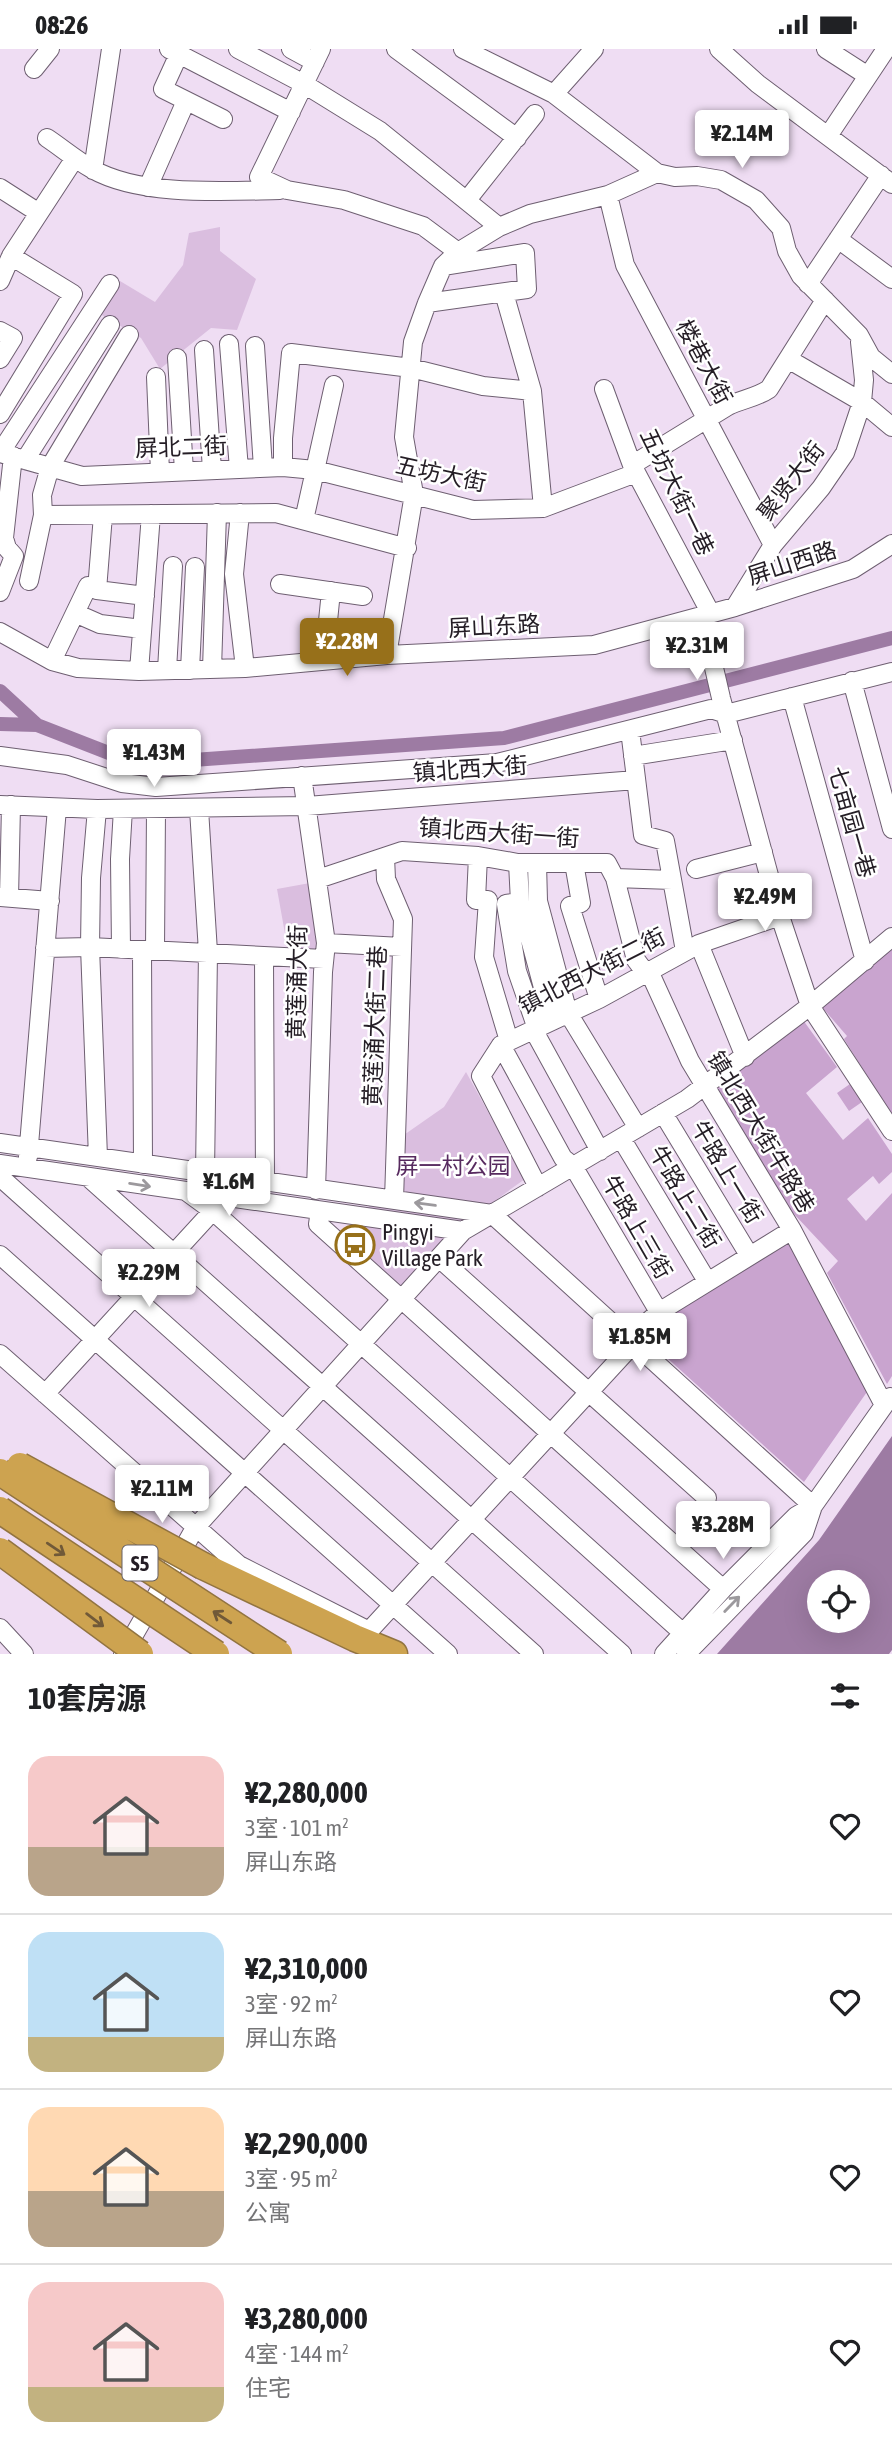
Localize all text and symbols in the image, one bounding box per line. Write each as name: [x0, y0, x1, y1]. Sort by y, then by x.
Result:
text: 08:26: [35, 10, 89, 40]
pin: ¥2.14M: [685, 110, 799, 170]
text: ¥2.14M: [711, 120, 773, 146]
street label: 楼巷大街: [671, 315, 737, 409]
street label: 五坊大街一巷: [635, 424, 719, 560]
street label: 屏北二街: [135, 432, 227, 462]
street label: 聚贤大街: [752, 437, 830, 525]
street label: 五坊大街: [393, 452, 489, 496]
street label: 屏山西路: [744, 536, 840, 590]
street label: 屏山东路: [447, 611, 541, 641]
pin: ¥2.28M: [290, 619, 404, 678]
pin: ¥2.31M: [640, 623, 754, 682]
text: ¥2.28M: [316, 628, 378, 654]
text: ¥2.31M: [666, 632, 728, 658]
pin: ¥1.43M: [97, 729, 211, 789]
text: ¥1.43M: [123, 739, 185, 765]
street label: 镇北西大街: [412, 752, 528, 786]
street label: 七亩园一巷: [824, 763, 880, 881]
street label: 镇北西大街一街: [418, 814, 580, 852]
pin: ¥2.49M: [708, 873, 822, 933]
text: ¥2.49M: [734, 883, 796, 909]
street label: 镇北西大街二街: [514, 923, 670, 1019]
street label: 黄莲涌大街: [283, 924, 311, 1040]
street label: 黄莲涌大街二巷: [359, 945, 391, 1107]
street label: 镇北西大街牛路巷: [702, 1046, 820, 1218]
street label: 牛路上一街: [686, 1116, 768, 1228]
street label: 牛路上二街: [644, 1141, 726, 1253]
park label: 屏一村公园: [396, 1153, 511, 1179]
pin: ¥1.6M: [180, 1159, 278, 1218]
text: ¥1.6M: [203, 1168, 255, 1194]
street label: 牛路上三街: [597, 1171, 677, 1283]
one-way arrow: [128, 1179, 151, 1192]
one-way arrow: [414, 1198, 436, 1211]
place label: Pingyi Village Park: [382, 1219, 483, 1271]
bus stop icon: Pingyi Village Park: [334, 1224, 376, 1266]
pin: ¥2.29M: [92, 1249, 206, 1309]
text: ¥2.29M: [118, 1259, 180, 1285]
pin: ¥1.85M: [583, 1313, 697, 1373]
text: ¥1.85M: [609, 1323, 671, 1349]
pin: ¥2.11M: [105, 1465, 219, 1525]
text: ¥2.11M: [131, 1475, 193, 1501]
pin: ¥3.28M: [666, 1501, 780, 1561]
text: ¥3.28M: [692, 1511, 754, 1537]
one-way arrow: [46, 1541, 65, 1556]
road number: S5: [122, 1545, 158, 1581]
map controls: [807, 1570, 870, 1633]
button: locate: [807, 1570, 870, 1633]
one-way arrow: [724, 1596, 741, 1613]
one-way arrow: [213, 1609, 232, 1624]
one-way arrow: [85, 1613, 104, 1627]
icon: filters: [826, 1677, 864, 1715]
text: 10套房源: [28, 1681, 146, 1715]
text: ¥2,280,000: [245, 1775, 368, 1809]
icon: home: [84, 1784, 168, 1868]
icon: heart: [826, 1807, 864, 1845]
text: 3室 · 101 m²: [245, 1815, 349, 1841]
text: 屏山东路: [245, 1849, 337, 1875]
text: ¥2,310,000: [245, 1951, 368, 1985]
icon: home: [84, 1960, 168, 2044]
icon: heart: [826, 1983, 864, 2021]
text: 3室 · 92 m²: [245, 1991, 338, 2017]
text: 屏山东路: [245, 2025, 337, 2051]
text: ¥2,290,000: [245, 2126, 368, 2160]
icon: home: [84, 2135, 168, 2219]
icon: heart: [826, 2158, 864, 2196]
text: 3室 · 95 m²: [245, 2166, 338, 2192]
text: 公寓: [245, 2200, 291, 2226]
text: ¥3,280,000: [245, 2301, 368, 2335]
icon: home: [84, 2310, 168, 2394]
icon: heart: [826, 2333, 864, 2371]
text: 4室 · 144 m²: [245, 2341, 349, 2367]
text: 住宅: [245, 2375, 291, 2401]

